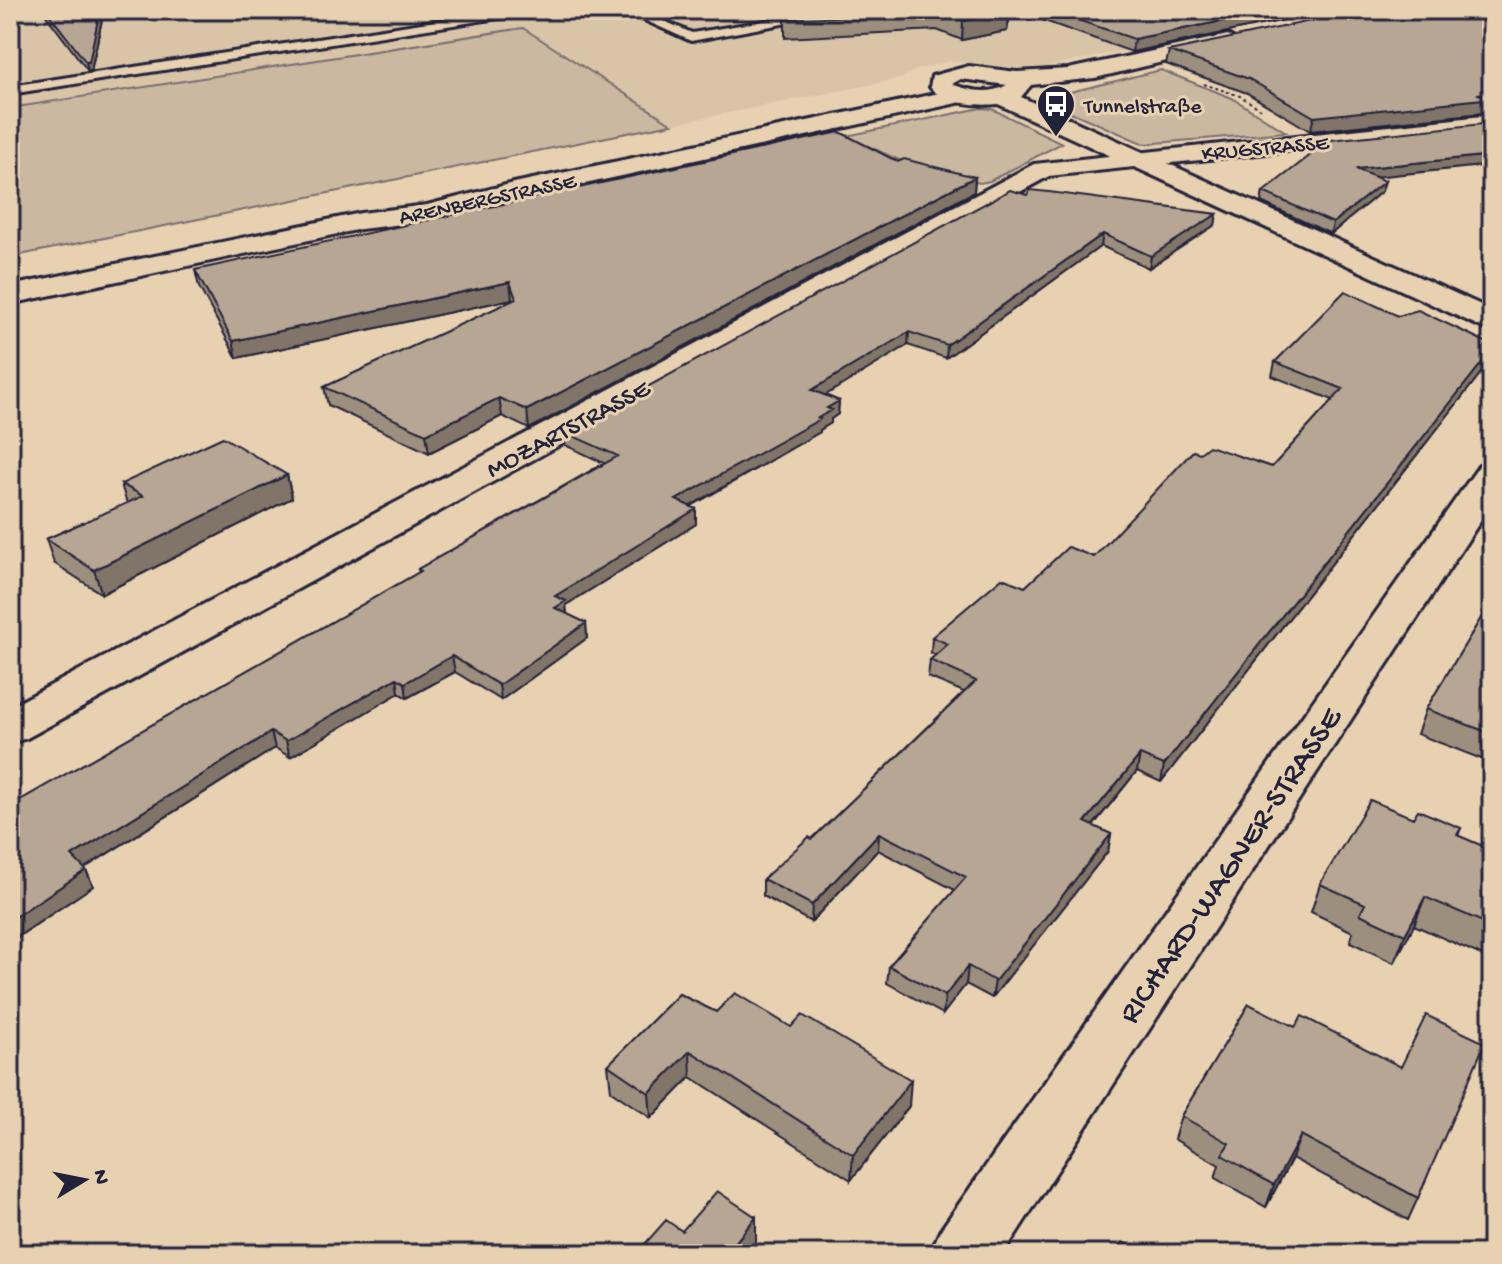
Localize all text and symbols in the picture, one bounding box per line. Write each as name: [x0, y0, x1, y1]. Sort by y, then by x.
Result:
bus stop icon: Tunnelstraße: [1035, 83, 1077, 138]
place label: Tunnelstraße: [1082, 95, 1202, 121]
street label: KRUGSTRASSE: [1201, 131, 1331, 168]
street label: ARENBERGSTRASSE: [397, 169, 580, 232]
street label: MOZARTSTRASSE: [482, 374, 657, 487]
street label: RICHARD-WAGNER-STRASSE: [1112, 701, 1353, 1032]
north arrow: [44, 1140, 124, 1220]
text: N: [86, 1168, 114, 1187]

